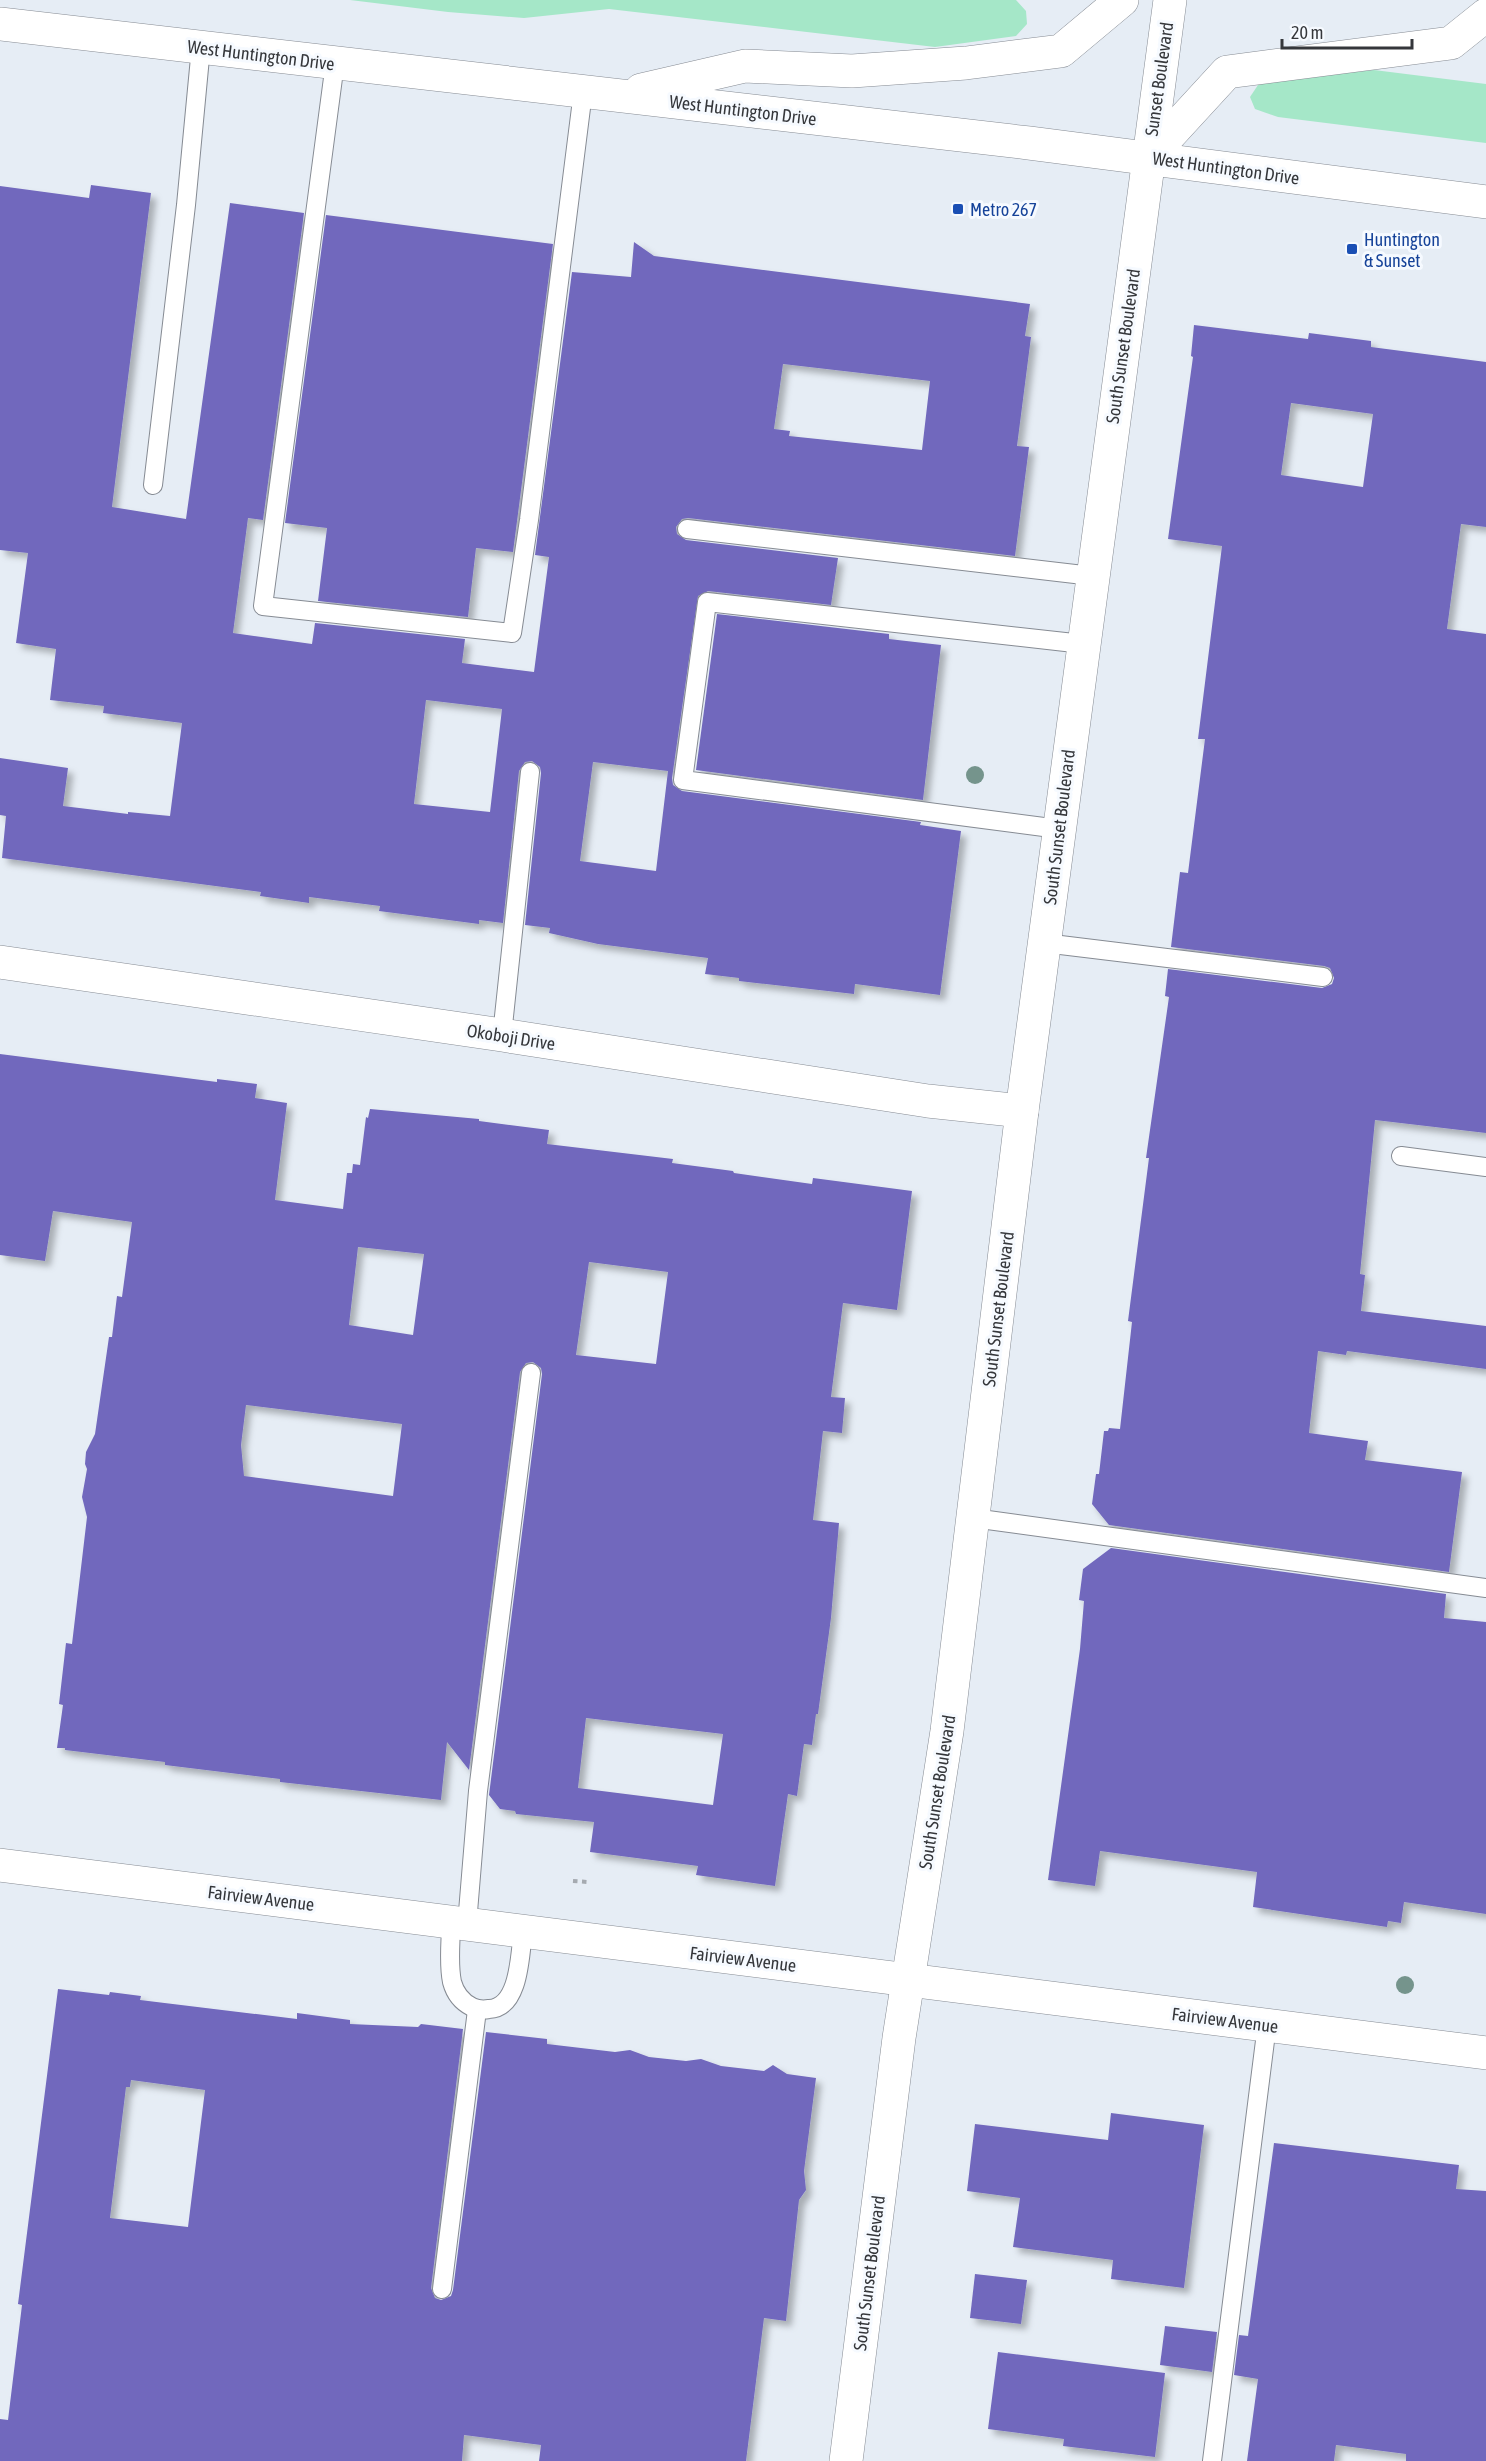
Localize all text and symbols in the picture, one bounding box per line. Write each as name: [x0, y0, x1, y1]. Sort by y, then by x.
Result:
scale bar: [1282, 12, 1412, 50]
street label: Sunset Boulevard: [1141, 21, 1177, 137]
text: 20 m: [1291, 22, 1323, 43]
street label: West Huntington Drive: [186, 36, 336, 74]
street label: West Huntington Drive: [668, 91, 818, 129]
street label: West Huntington Drive: [1151, 147, 1301, 189]
place label: Metro 267: [970, 199, 1037, 220]
marker: Metro 267: [951, 202, 965, 216]
place label: Huntington & Sunset: [1364, 229, 1440, 271]
marker: Huntington & Sunset: [1345, 242, 1359, 256]
street label: South Sunset Boulevard: [1102, 267, 1144, 425]
street label: South Sunset Boulevard: [1039, 748, 1079, 906]
street label: Okoboji Drive: [465, 1020, 557, 1054]
street label: South Sunset Boulevard: [978, 1230, 1018, 1388]
street label: South Sunset Boulevard: [914, 1713, 960, 1871]
street label: Fairview Avenue: [206, 1881, 316, 1915]
street label: Fairview Avenue: [688, 1942, 798, 1976]
street label: Fairview Avenue: [1170, 2003, 1280, 2037]
street label: South Sunset Boulevard: [849, 2194, 889, 2352]

